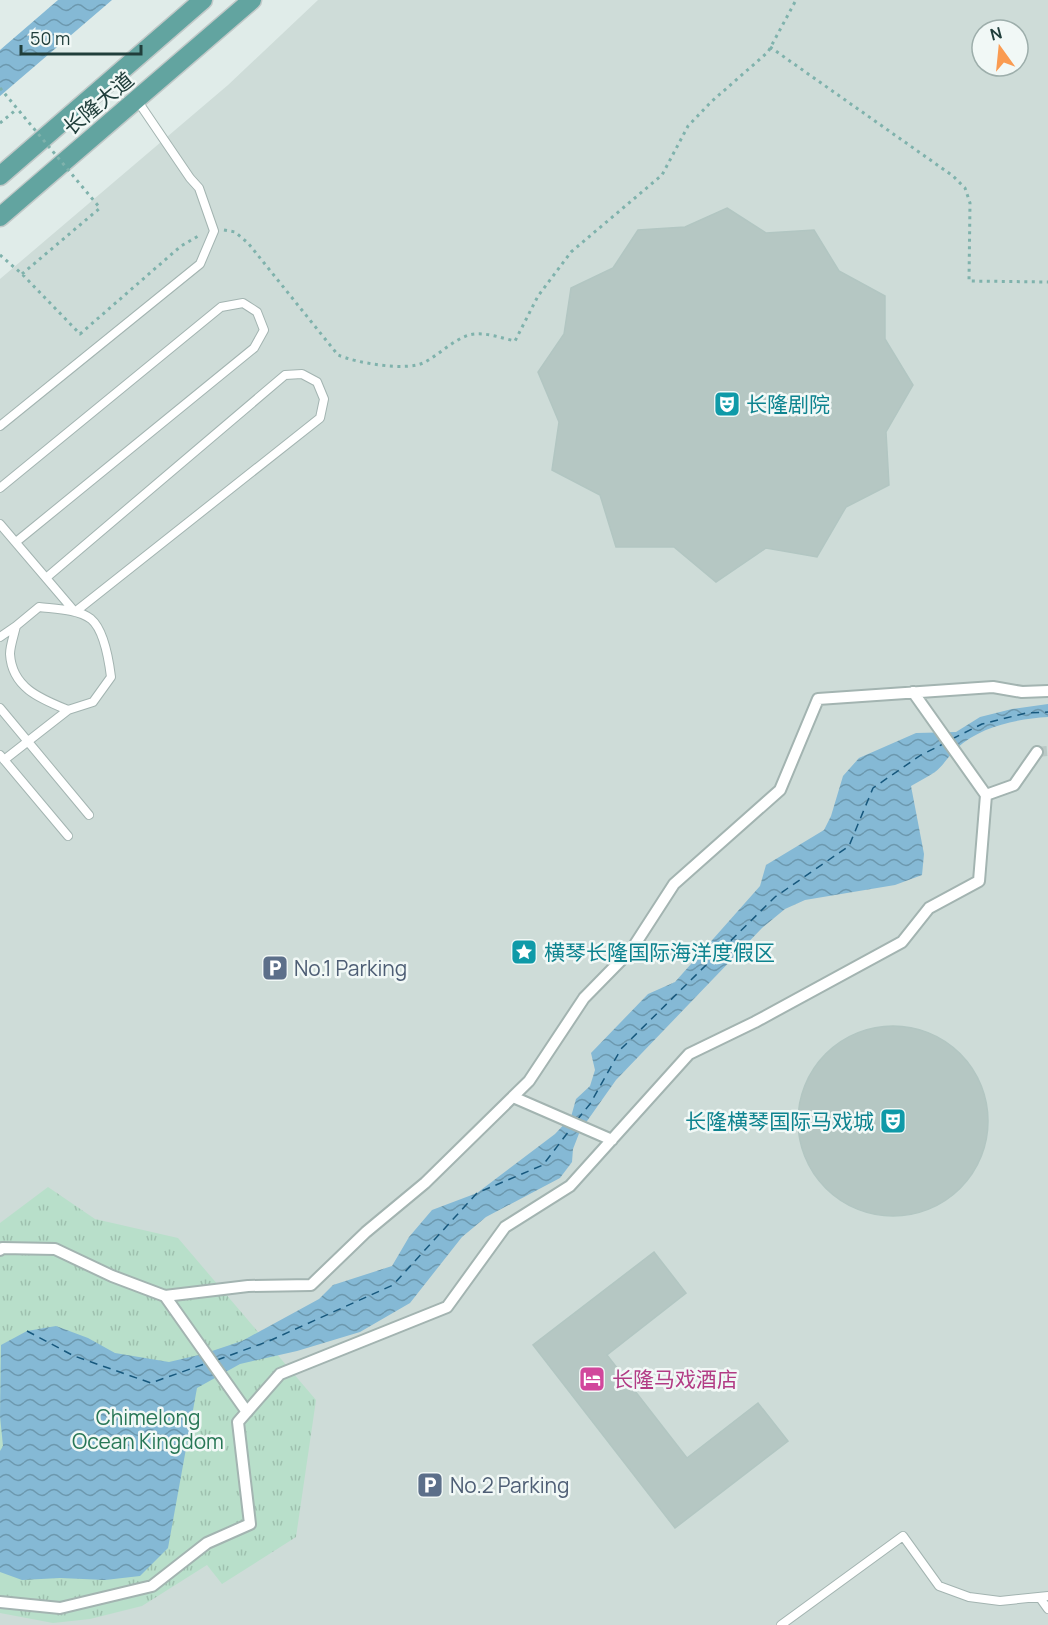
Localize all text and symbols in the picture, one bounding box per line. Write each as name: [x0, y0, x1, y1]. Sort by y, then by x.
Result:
scale bar: [21, 18, 141, 56]
north arrow: [970, 18, 1030, 78]
text: N: [988, 21, 1005, 46]
text: 50 m: [30, 26, 70, 50]
street label: 长隆大道: [57, 65, 139, 141]
theatre icon: 长隆剧院: [712, 389, 742, 419]
place label: 长隆剧院: [746, 390, 830, 418]
place icon: 横琴长隆国际海洋度假区: [509, 937, 539, 967]
place label: 横琴长隆国际海洋度假区: [544, 938, 775, 966]
parking icon: No.1 Parking: [260, 953, 290, 983]
place label: No.1 Parking: [294, 954, 407, 982]
theatre icon: 长隆横琴国际马戏城: [878, 1106, 908, 1136]
place label: 长隆横琴国际马戏城: [685, 1107, 874, 1135]
hotel icon: 长隆马戏酒店: [577, 1364, 607, 1394]
place label: 长隆马戏酒店: [612, 1365, 738, 1393]
park label: Chimelong Ocean Kingdom: [72, 1403, 224, 1455]
parking icon: No.2 Parking: [415, 1470, 445, 1500]
place label: No.2 Parking: [450, 1471, 570, 1499]

